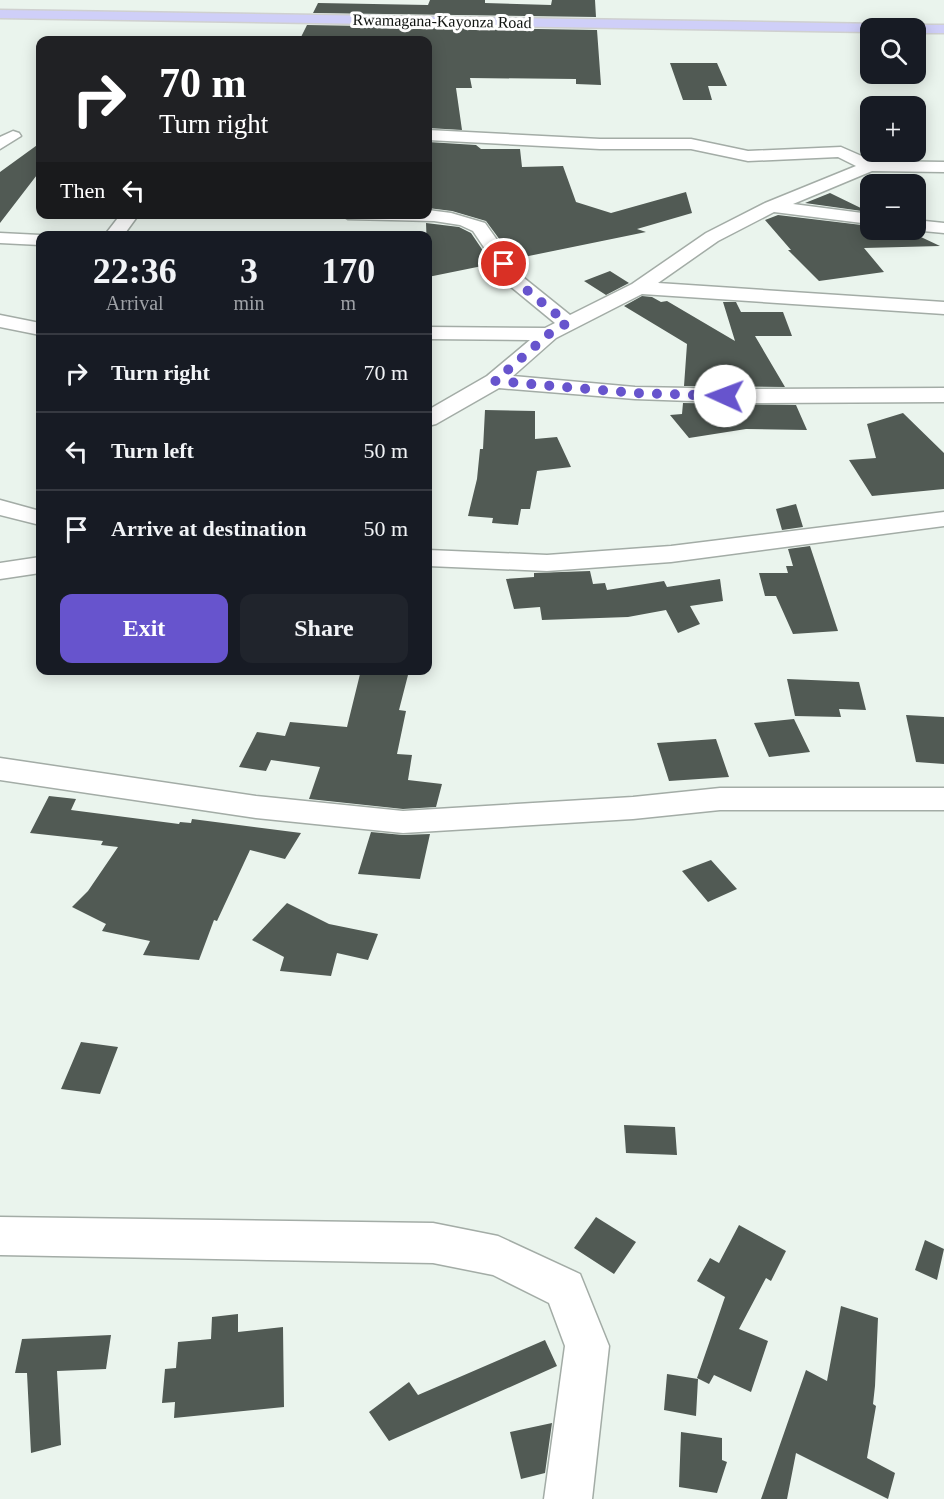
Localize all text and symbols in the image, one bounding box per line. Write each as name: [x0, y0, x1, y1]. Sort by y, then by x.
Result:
street label: Rwamagana-Kayonza Road: [352, 11, 532, 32]
map controls: [860, 18, 926, 240]
button: search: [860, 18, 926, 84]
icon: right: [60, 60, 138, 138]
text: 70 m: [159, 60, 247, 106]
button: +: [860, 96, 926, 162]
text: Turn right: [159, 109, 268, 139]
icon: left: [117, 174, 150, 207]
button: −: [860, 174, 926, 240]
text: Then: [60, 178, 105, 203]
pin: [478, 238, 529, 289]
icon: arrive: [487, 247, 520, 280]
text: 22:36: [93, 251, 177, 291]
text: 3: [240, 251, 258, 291]
text: 170: [321, 251, 375, 291]
text: Arrival: [106, 292, 164, 314]
text: min: [233, 292, 265, 314]
text: m: [341, 292, 356, 314]
icon: right: [60, 357, 93, 390]
text: Turn right: [111, 360, 210, 385]
text: 70 m: [363, 360, 408, 385]
position arrow: [693, 364, 757, 428]
icon: left: [60, 435, 93, 468]
text: Turn left: [111, 438, 194, 463]
text: 50 m: [363, 438, 408, 463]
icon: arrive: [60, 513, 93, 546]
text: Arrive at destination: [111, 516, 307, 541]
text: 50 m: [363, 516, 408, 541]
button: Exit: [60, 594, 228, 663]
button: Share: [240, 594, 408, 663]

